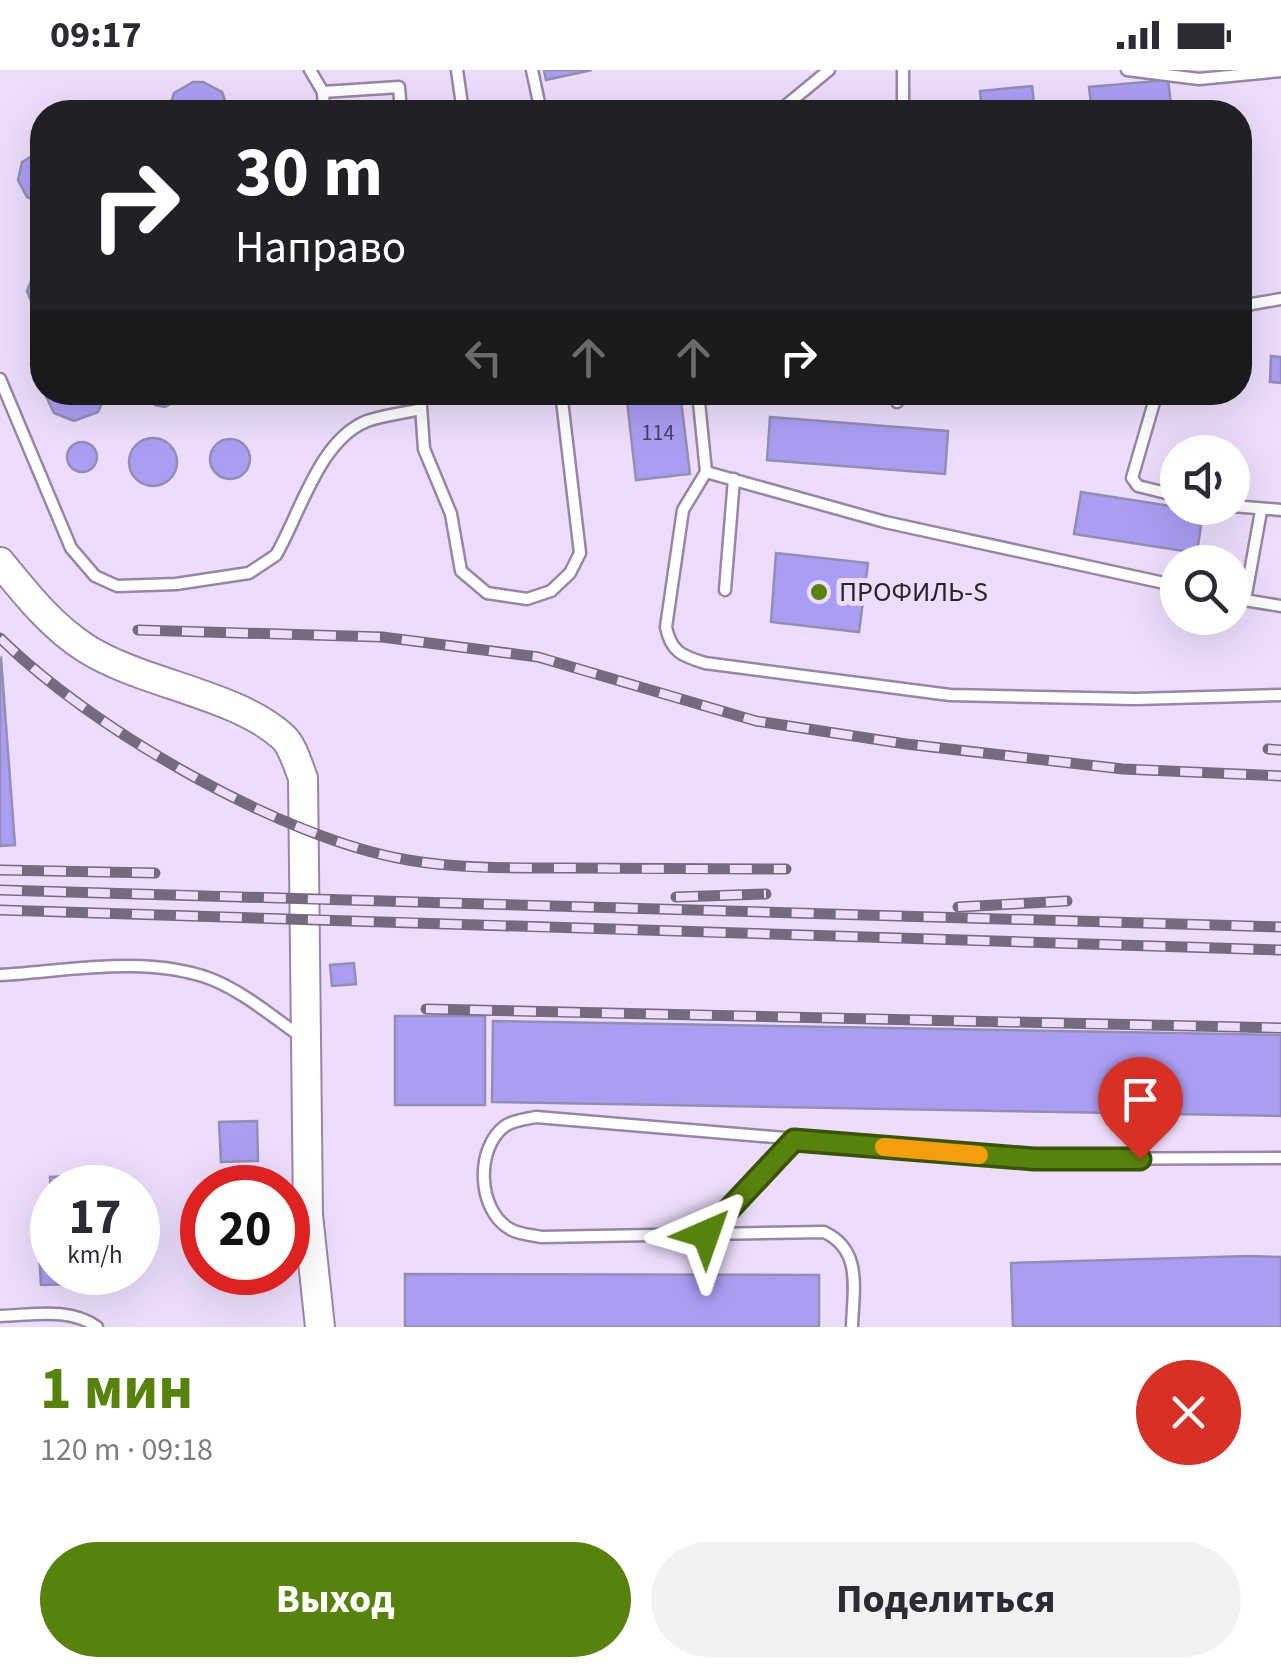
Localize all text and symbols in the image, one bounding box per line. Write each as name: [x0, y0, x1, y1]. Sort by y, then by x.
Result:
text: 09:17: [50, 8, 142, 62]
text: 30 m: [235, 123, 383, 223]
icon: right: [70, 140, 200, 270]
text: Направо: [235, 216, 406, 280]
icon: left: [456, 330, 511, 385]
icon: ahead: [561, 330, 616, 385]
icon: ahead: [666, 330, 721, 385]
icon: right: [771, 330, 826, 385]
house number: 114: [642, 417, 674, 449]
map controls: [1160, 435, 1250, 635]
button: sound: [1160, 435, 1250, 525]
button: search: [1160, 545, 1250, 635]
place label: ПРОФИЛЬ-S: [839, 572, 988, 612]
marker: ПРОФИЛЬ-S: [808, 581, 830, 603]
pin: [1098, 1057, 1183, 1160]
icon: arrive: [1113, 1072, 1168, 1127]
speed limit sign: 20: [180, 1165, 310, 1295]
text: 17: [69, 1182, 121, 1253]
position arrow: [654, 1182, 758, 1286]
text: km/h: [67, 1237, 123, 1273]
text: 1 мин: [40, 1347, 193, 1432]
button: close: [1136, 1360, 1241, 1465]
text: 120 m · 09:18: [40, 1427, 213, 1473]
button: Выход: [40, 1542, 631, 1657]
button: Поделиться: [651, 1542, 1241, 1657]

